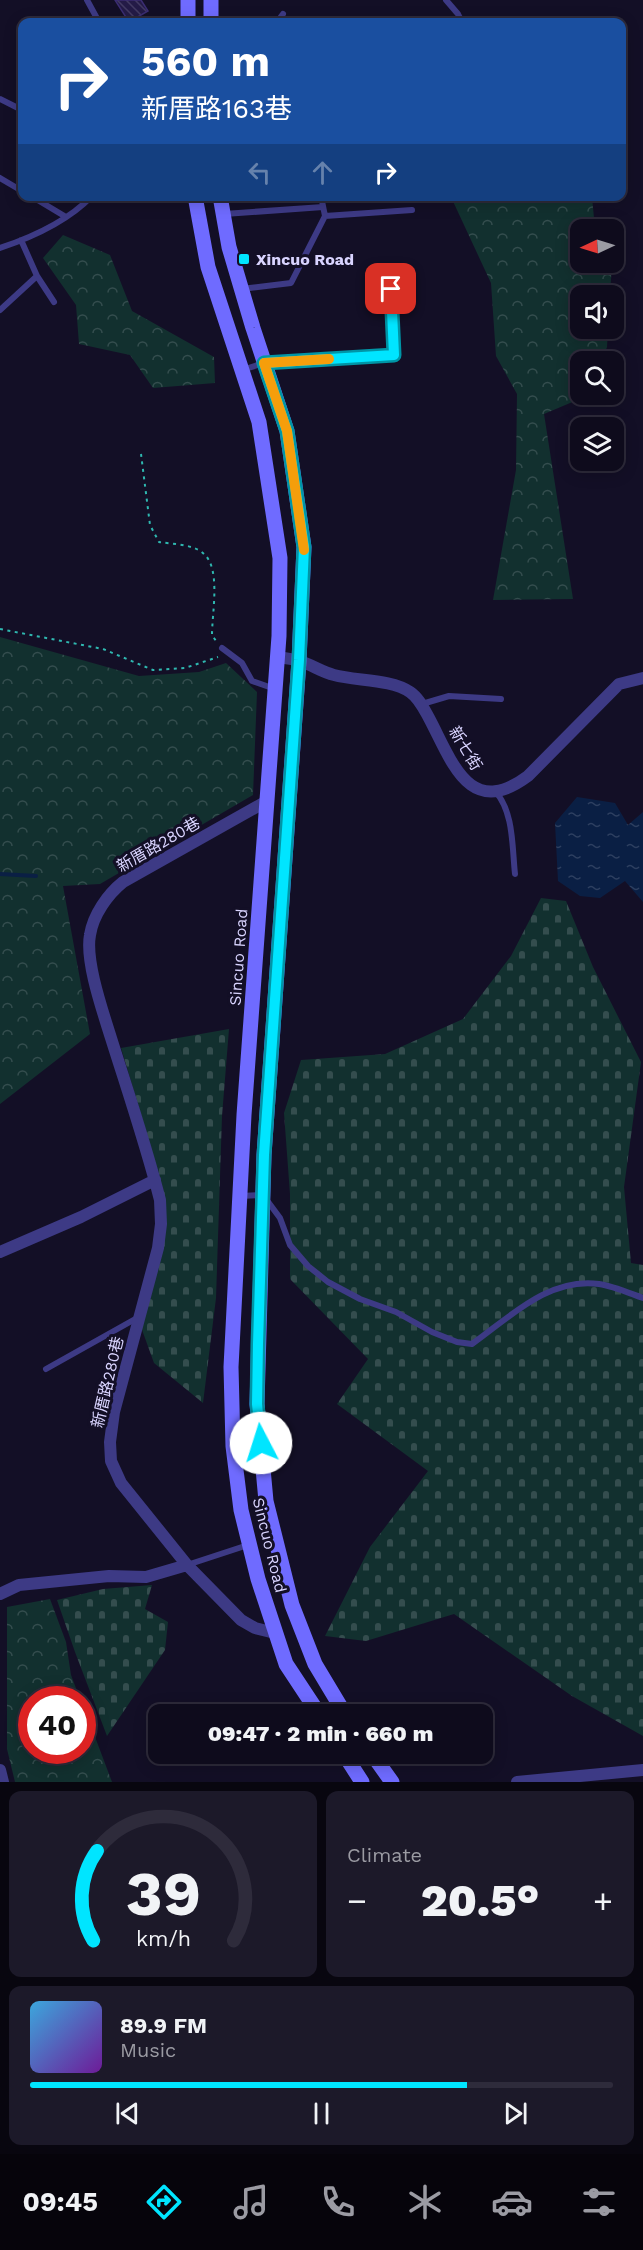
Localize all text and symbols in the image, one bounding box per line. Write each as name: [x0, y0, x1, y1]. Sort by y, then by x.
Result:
text: 560 m: [141, 37, 270, 86]
icon: right: [42, 42, 120, 120]
text: 新厝路163巷: [141, 93, 292, 125]
icon: left: [243, 156, 276, 189]
icon: ahead: [306, 156, 339, 189]
icon: right: [369, 156, 402, 189]
north arrow: [570, 219, 624, 273]
map controls: [570, 219, 624, 471]
place label: Xincuo Road: [256, 250, 354, 269]
marker: Xincuo Road: [237, 252, 251, 266]
pin: [365, 263, 416, 314]
icon: arrive: [374, 272, 407, 305]
button: sound: [570, 285, 624, 339]
button: search: [570, 351, 624, 405]
button: layers: [570, 417, 624, 471]
street label: 新七街: [445, 723, 486, 774]
street label: 新厝路280巷: [113, 813, 203, 876]
street label: Sincuo Road: [226, 908, 251, 1006]
street label: 新厝路280巷: [88, 1335, 127, 1430]
position arrow: [229, 1411, 293, 1475]
street label: Sincuo Road: [249, 1496, 290, 1595]
speed limit sign: 40: [18, 1686, 96, 1764]
text: 09:47 · 2 min · 660 m: [208, 1721, 433, 1746]
text: Climate: [347, 1843, 422, 1867]
text: 39: [125, 1857, 201, 1930]
text: 20.5°: [421, 1874, 539, 1927]
text: −: [347, 1881, 367, 1920]
text: +: [593, 1881, 613, 1920]
text: km/h: [135, 1926, 191, 1951]
text: 89.9 FM: [120, 2013, 207, 2038]
text: Music: [120, 2038, 176, 2062]
icon: previous: [111, 2097, 144, 2130]
icon: pause: [305, 2097, 338, 2130]
icon: next: [499, 2097, 532, 2130]
icon: directions: [143, 2181, 185, 2223]
icon: music: [230, 2181, 272, 2223]
icon: phone: [317, 2181, 359, 2223]
icon: climate: [404, 2181, 446, 2223]
icon: car: [491, 2181, 533, 2223]
icon: filters: [578, 2181, 620, 2223]
text: 09:45: [23, 2186, 98, 2218]

